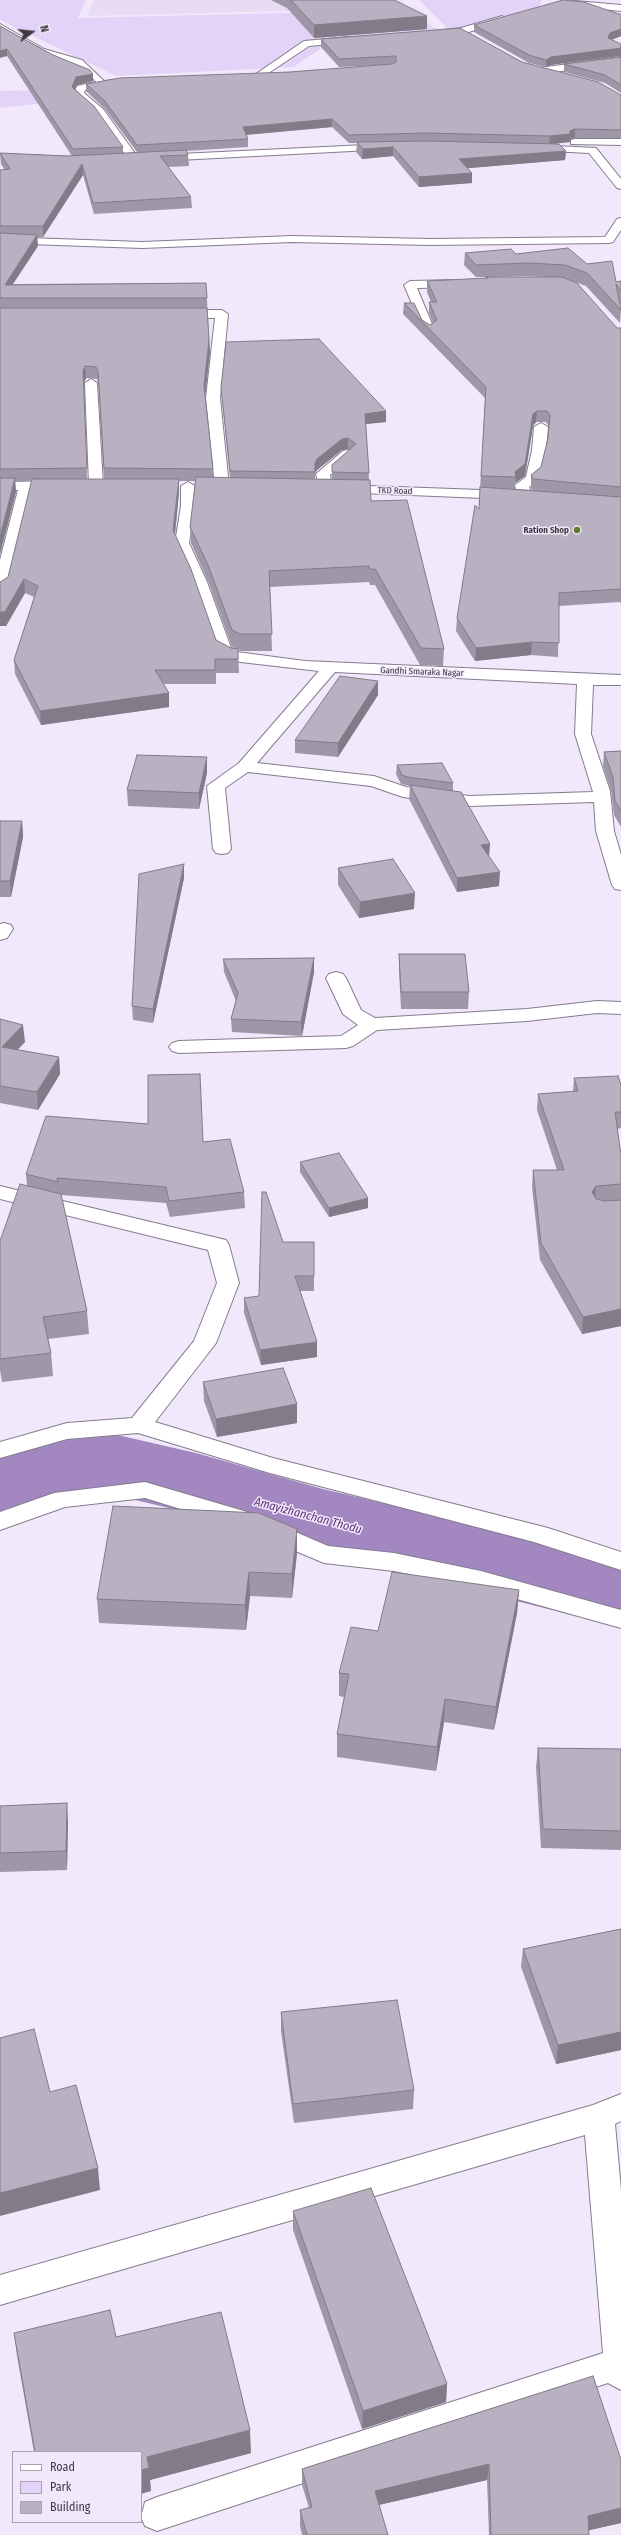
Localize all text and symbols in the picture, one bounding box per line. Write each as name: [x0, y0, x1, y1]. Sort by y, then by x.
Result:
north arrow: [12, 12, 52, 52]
text: N: [37, 24, 51, 34]
street label: TKD Road: [377, 485, 413, 497]
place label: Ration Shop: [524, 525, 569, 535]
marker: Ration Shop: [572, 525, 582, 535]
street label: Gandhi Smaraka Nagar: [380, 665, 464, 679]
water label: Amayizhanchan Thodu: [253, 1495, 363, 1537]
legend: [12, 2451, 142, 2523]
text: Road: [50, 2460, 75, 2474]
text: Park: [50, 2480, 71, 2494]
text: Building: [50, 2500, 90, 2514]

